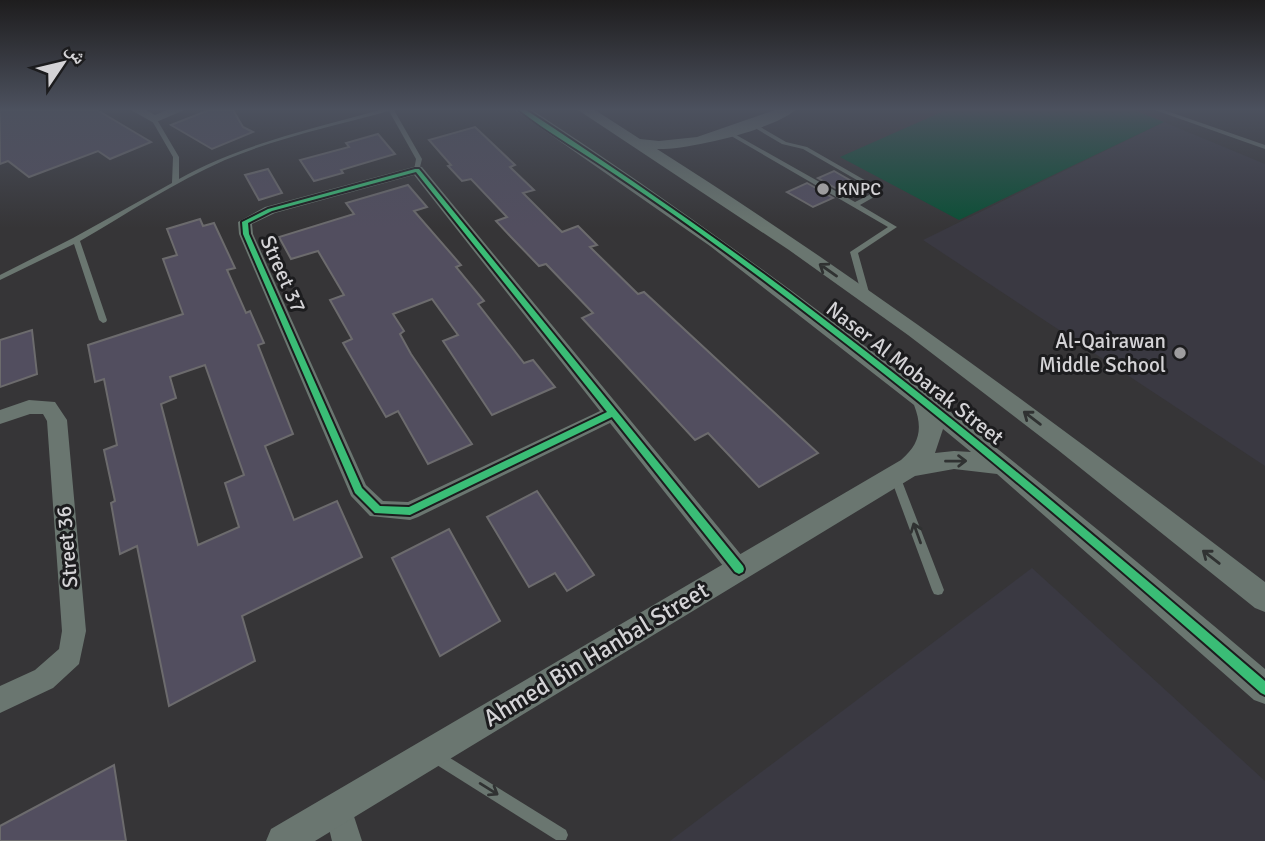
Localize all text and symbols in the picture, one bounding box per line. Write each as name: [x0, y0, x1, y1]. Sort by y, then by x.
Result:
north arrow: [28, 28, 98, 98]
text: ش: [60, 39, 92, 69]
place label: KNPC: [837, 178, 881, 200]
marker: KNPC: [815, 181, 831, 197]
street label: Street 37: [254, 231, 312, 317]
one-way arrow: [819, 262, 838, 277]
street label: Naser Al Mobarak Street: [821, 296, 1009, 450]
place label: Al-Qairawan Middle School: [1039, 328, 1166, 378]
marker: Al-Qairawan Middle School: [1172, 345, 1188, 361]
one-way arrow: [1023, 410, 1041, 425]
one-way arrow: [944, 454, 967, 468]
street label: Street 36: [50, 505, 84, 589]
one-way arrow: [909, 523, 922, 545]
one-way arrow: [1203, 549, 1221, 565]
street label: Ahmed Bin Hanbal Street: [478, 575, 714, 733]
one-way arrow: [478, 783, 498, 797]

